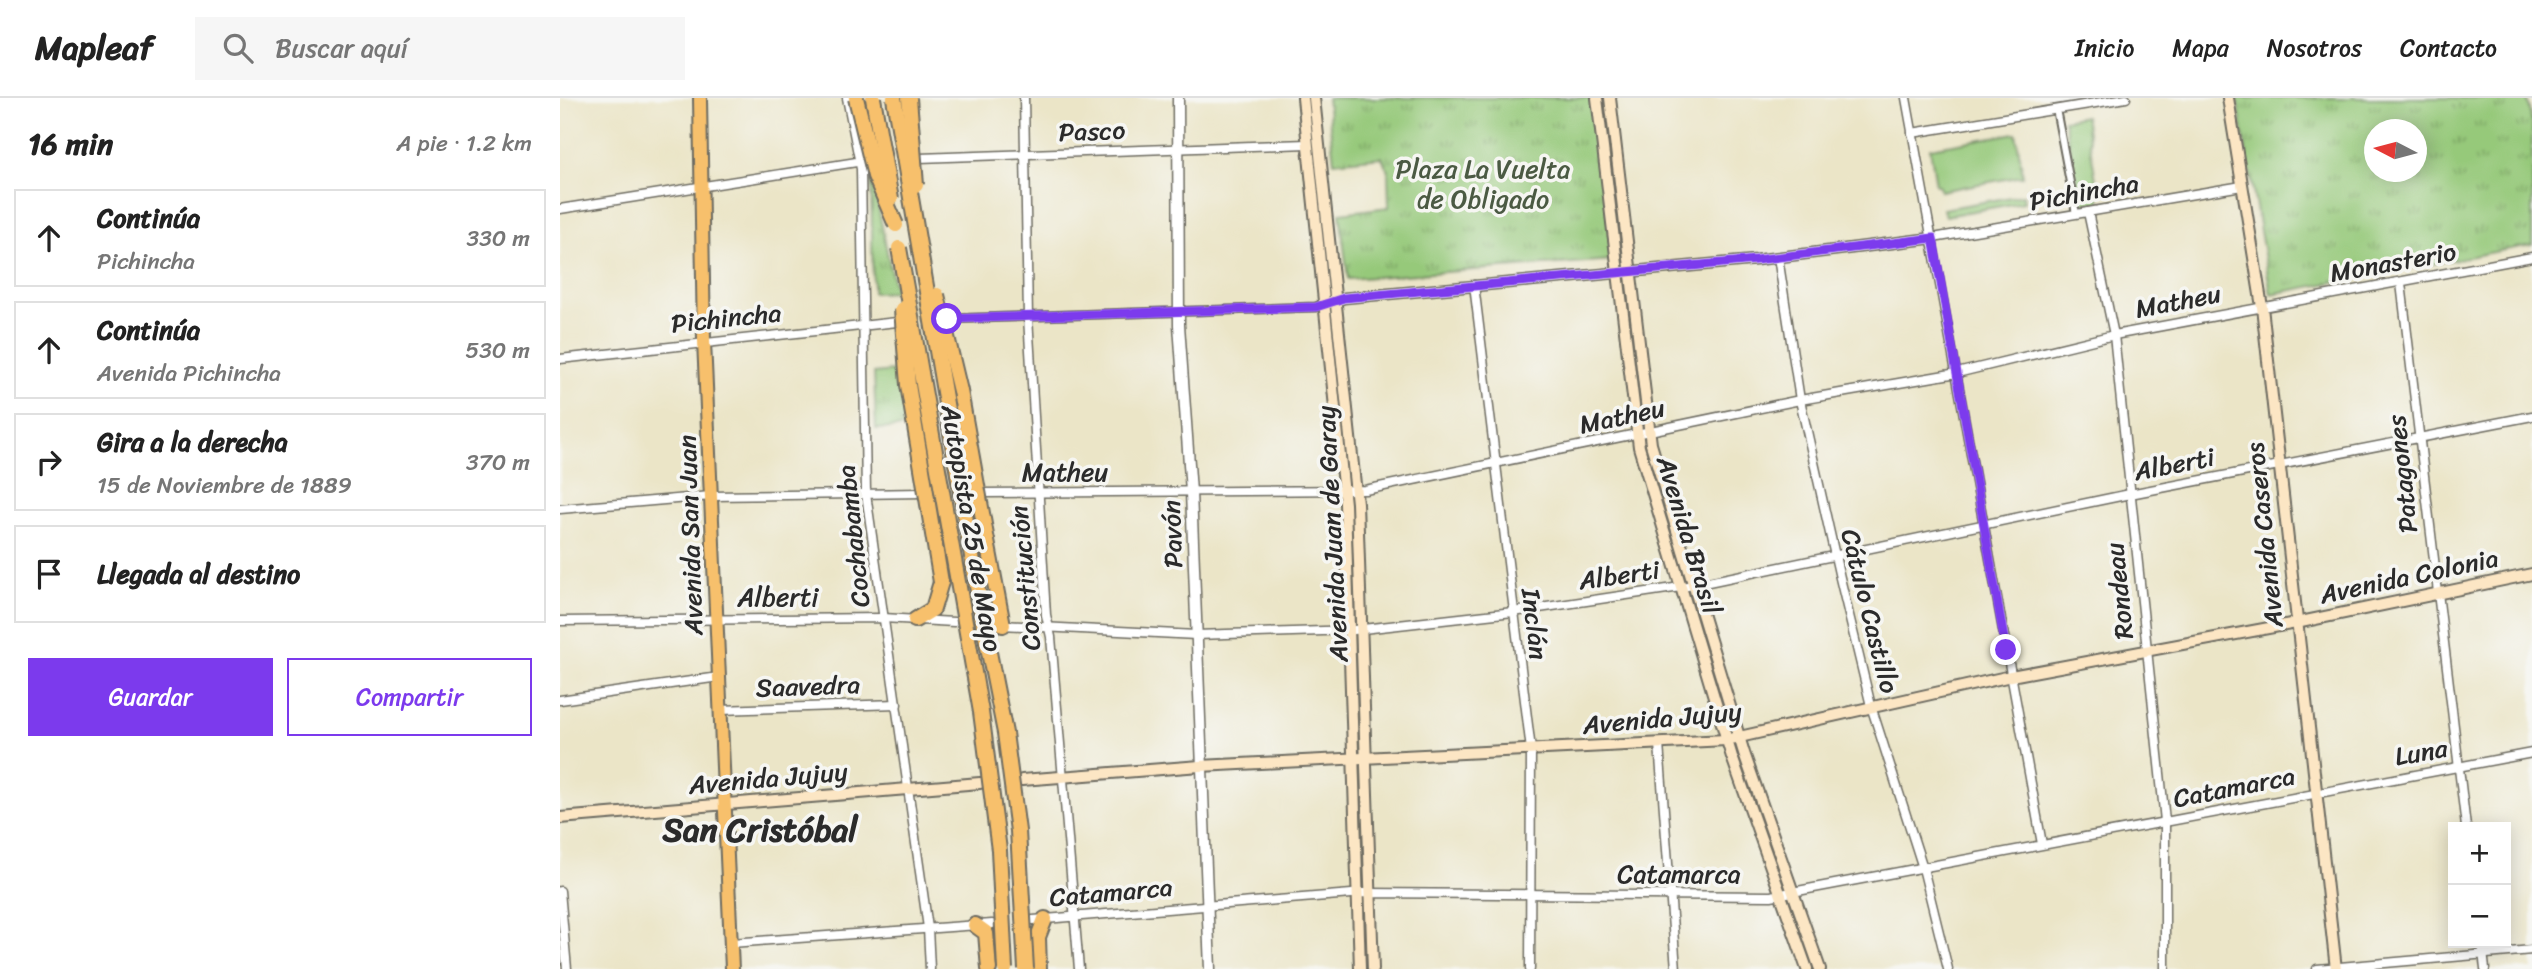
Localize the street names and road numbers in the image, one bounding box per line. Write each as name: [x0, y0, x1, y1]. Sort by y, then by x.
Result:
street label: Pasco: [1058, 107, 1126, 155]
street label: Pichincha: [2026, 160, 2142, 224]
street label: Monasterio: [2326, 228, 2460, 296]
street label: Matheu: [2131, 270, 2225, 332]
street label: Pichincha: [669, 289, 783, 347]
street label: Matheu: [1575, 384, 1669, 447]
street label: Autopista 25 de Mayo: [927, 400, 1016, 655]
street label: Avenida Juan de Garay: [1302, 404, 1362, 664]
street label: Patagones: [2373, 412, 2431, 535]
street label: Avenida San Juan: [664, 434, 717, 637]
street label: Alberti: [2129, 434, 2219, 494]
street label: Avenida Caseros: [2231, 440, 2297, 631]
street label: Matheu: [1022, 449, 1108, 495]
street label: Avenida Brasil: [1643, 449, 1735, 621]
street label: Cochabamba: [823, 463, 883, 609]
street label: Pavón: [1148, 499, 1196, 569]
street label: Constitución: [996, 503, 1054, 653]
street label: Cátulo Castillo: [1827, 524, 1913, 698]
street label: Avenida Colonia: [2314, 535, 2503, 618]
street label: Rondeau: [2091, 540, 2147, 642]
street label: Alberti: [1575, 546, 1663, 604]
street label: Alberti: [737, 574, 819, 620]
street label: Inclán: [1508, 585, 1562, 662]
street label: Saavedra: [755, 661, 861, 711]
street label: Avenida Jujuy: [1580, 688, 1744, 748]
street label: Luna: [2391, 725, 2452, 779]
street label: Avenida Jujuy: [686, 748, 850, 808]
street label: Catamarca: [2169, 753, 2299, 821]
street label: Catamarca: [1617, 851, 1741, 897]
street label: Catamarca: [1048, 864, 1174, 920]

